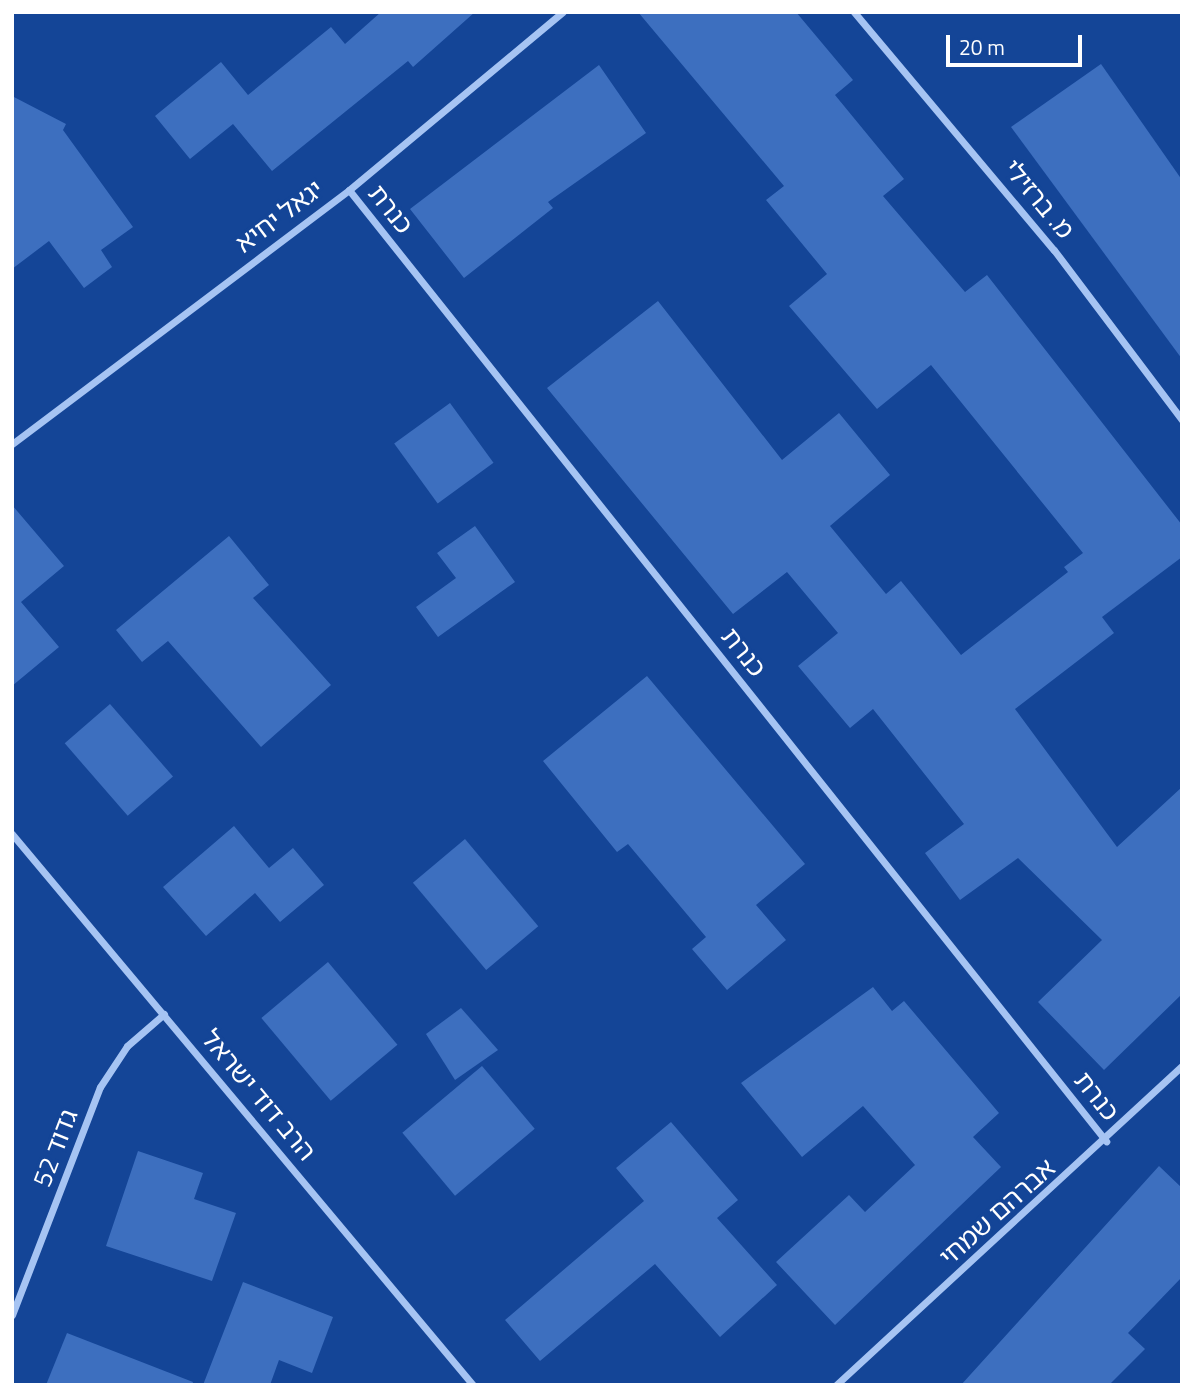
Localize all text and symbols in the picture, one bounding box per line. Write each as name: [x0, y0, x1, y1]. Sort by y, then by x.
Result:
scale bar: [949, 21, 1086, 65]
text: 20 m: [959, 31, 1005, 63]
street label: מ. ברזילי: [997, 153, 1081, 245]
street label: יגאל יחיא: [229, 173, 329, 259]
street label: כנרת: [362, 178, 420, 240]
street label: כנרת: [715, 621, 773, 683]
street label: הרב דוד ישראל: [195, 1023, 323, 1167]
street label: כנרת: [1068, 1065, 1126, 1127]
street label: גדוד 52: [26, 1105, 84, 1191]
street label: אברהם שמחי: [933, 1152, 1061, 1272]

